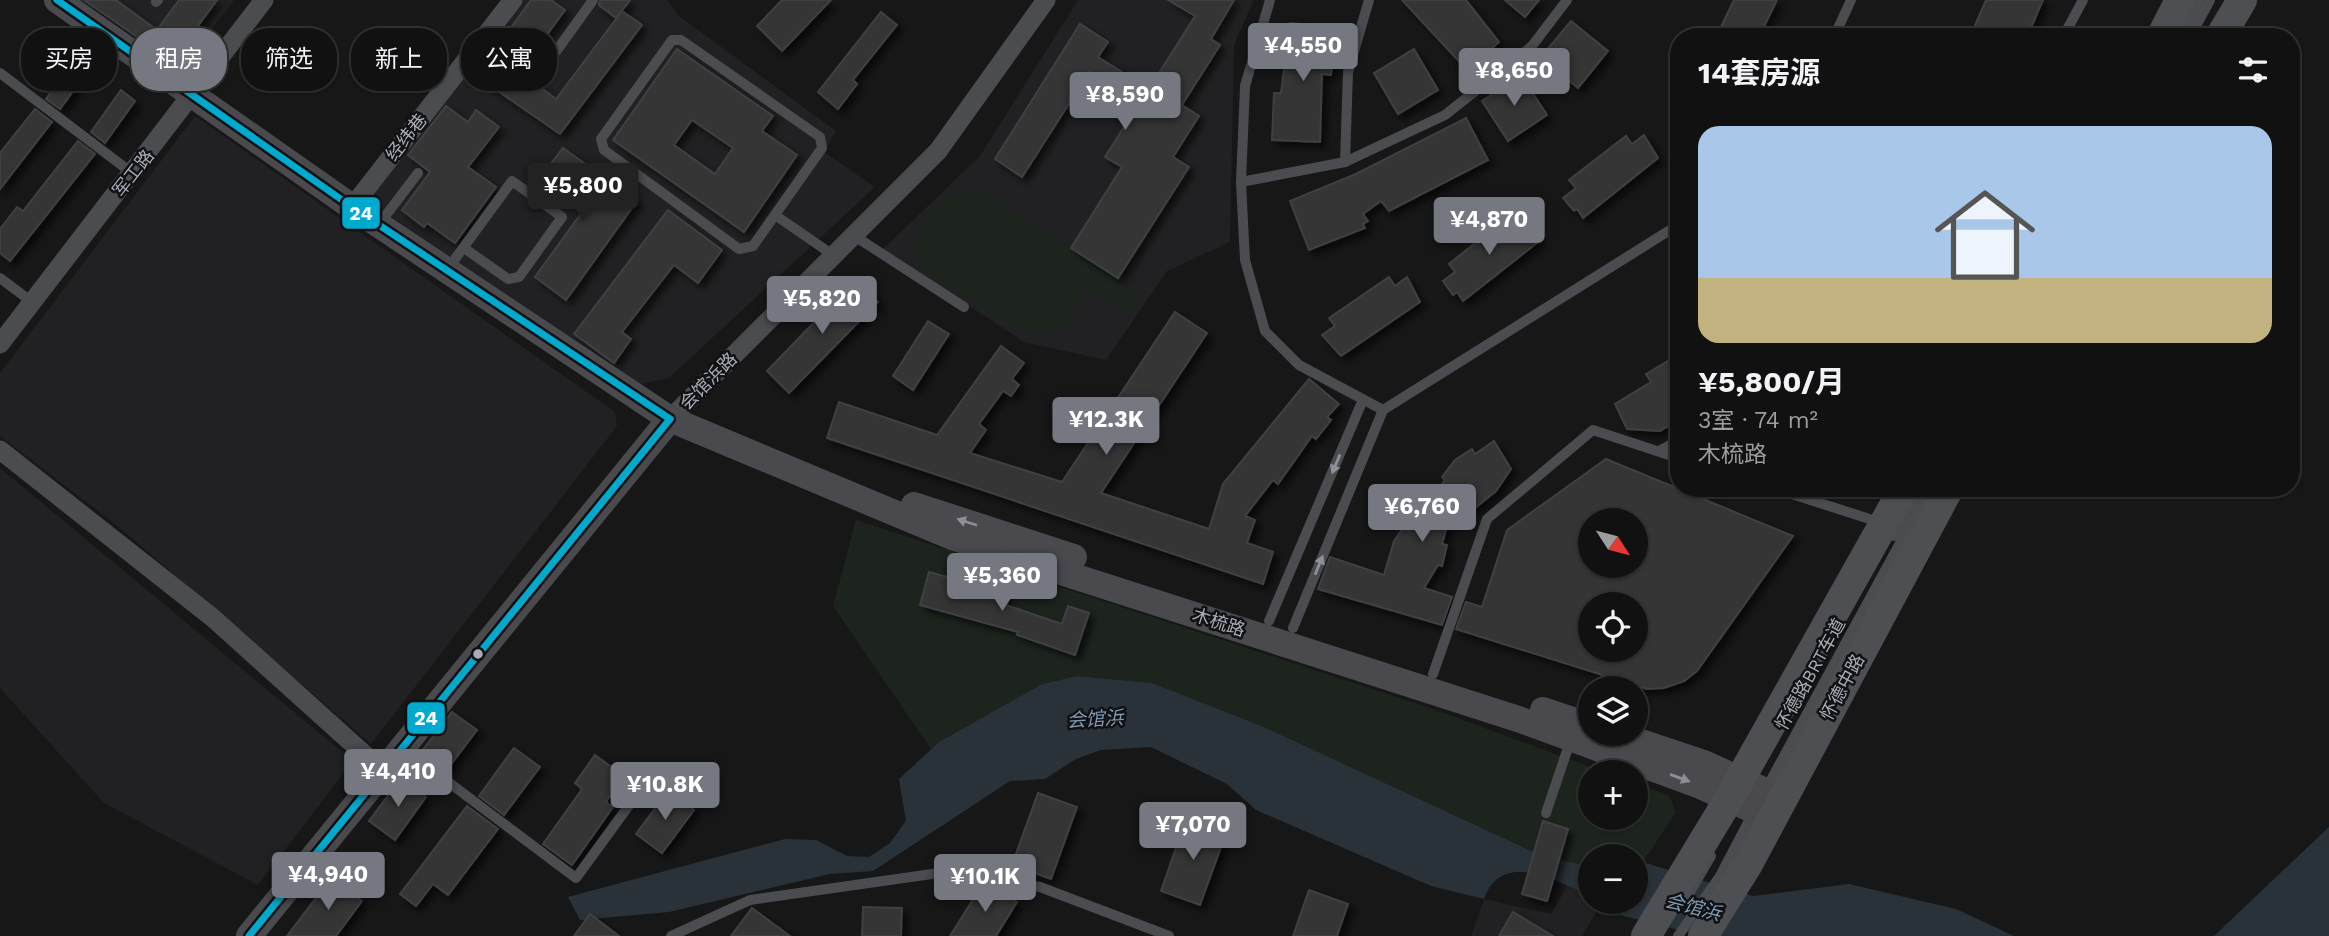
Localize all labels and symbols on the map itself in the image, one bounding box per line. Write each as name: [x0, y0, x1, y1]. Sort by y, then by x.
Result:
pin: ¥4,550: [1246, 24, 1360, 83]
pin: ¥8,650: [1457, 48, 1571, 108]
pin: ¥8,590: [1068, 72, 1182, 132]
street label: 经纬巷: [381, 109, 431, 165]
street label: 军工路: [108, 145, 158, 201]
pin: ¥5,800: [526, 164, 640, 223]
line badge: 24: [341, 196, 381, 230]
pin: ¥4,870: [1432, 198, 1546, 257]
text: 24: [349, 202, 373, 225]
pin: ¥5,820: [765, 276, 879, 336]
street label: 会馆浜路: [675, 348, 741, 414]
pin: ¥12.3K: [1049, 398, 1163, 457]
one-way arrow: [1330, 454, 1341, 475]
pin: ¥6,760: [1365, 484, 1479, 544]
north arrow: [1578, 508, 1648, 578]
one-way arrow: [956, 516, 977, 527]
pin: ¥5,360: [945, 554, 1059, 613]
one-way arrow: [1314, 555, 1325, 576]
street label: 木梳路: [1190, 604, 1248, 640]
street label: 怀德路BRT车道: [1771, 615, 1849, 733]
unlabelled marker: [471, 647, 485, 661]
street label: 怀德中路: [1816, 650, 1868, 724]
line badge: 24: [406, 701, 446, 735]
water label: 会馆浜: [1066, 706, 1126, 732]
text: 24: [414, 707, 438, 730]
pin: ¥4,410: [341, 750, 455, 809]
pin: ¥10.8K: [608, 762, 722, 822]
one-way arrow: [1669, 773, 1690, 784]
pin: ¥7,070: [1136, 802, 1250, 862]
pin: ¥4,940: [271, 852, 385, 912]
pin: ¥10.1K: [928, 855, 1042, 914]
water label: 会馆浜: [1662, 889, 1725, 926]

